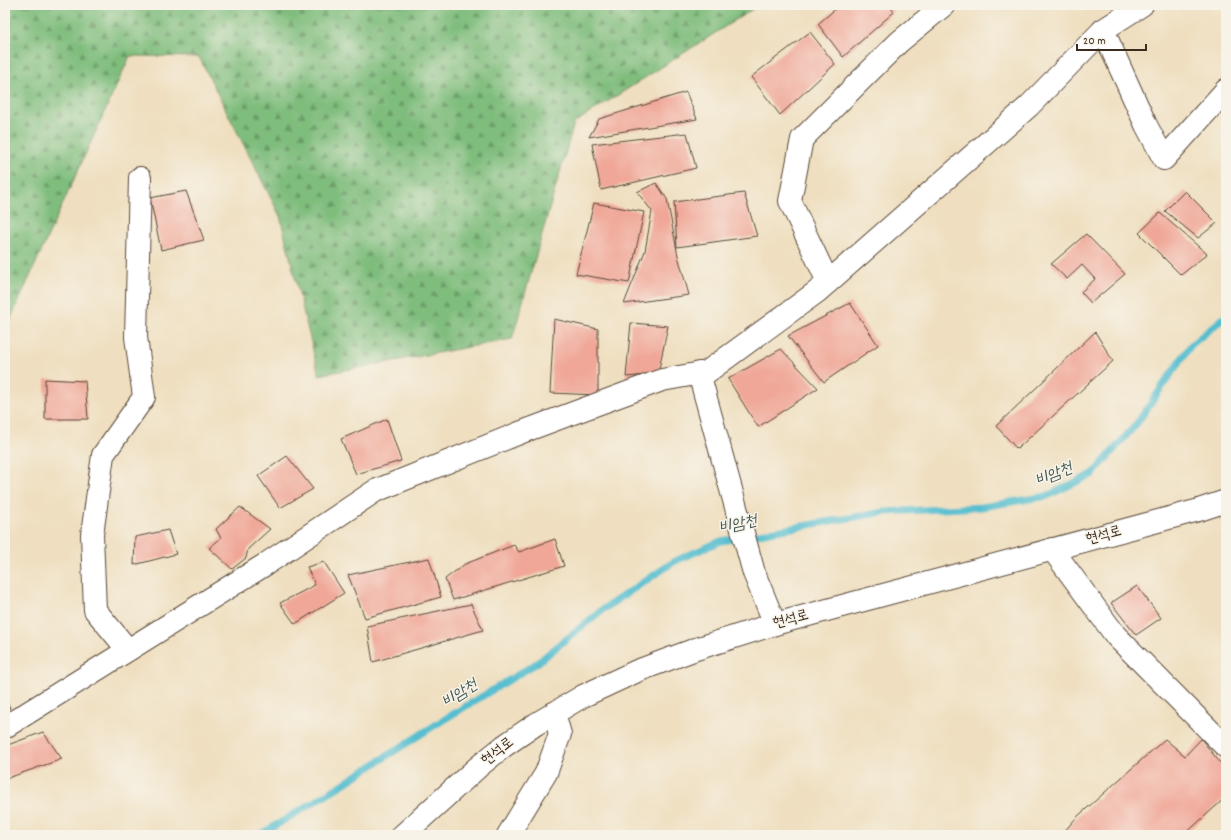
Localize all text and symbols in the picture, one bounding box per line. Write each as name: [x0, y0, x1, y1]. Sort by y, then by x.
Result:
scale bar: [1077, 26, 1146, 52]
text: 20 m: [1083, 33, 1106, 50]
water label: 비암천: [1032, 456, 1078, 493]
water label: 비암천: [717, 509, 761, 540]
street label: 현석로: [1084, 521, 1124, 551]
street label: 현석로: [771, 605, 811, 635]
water label: 비암천: [438, 673, 484, 714]
street label: 현석로: [477, 732, 519, 772]

